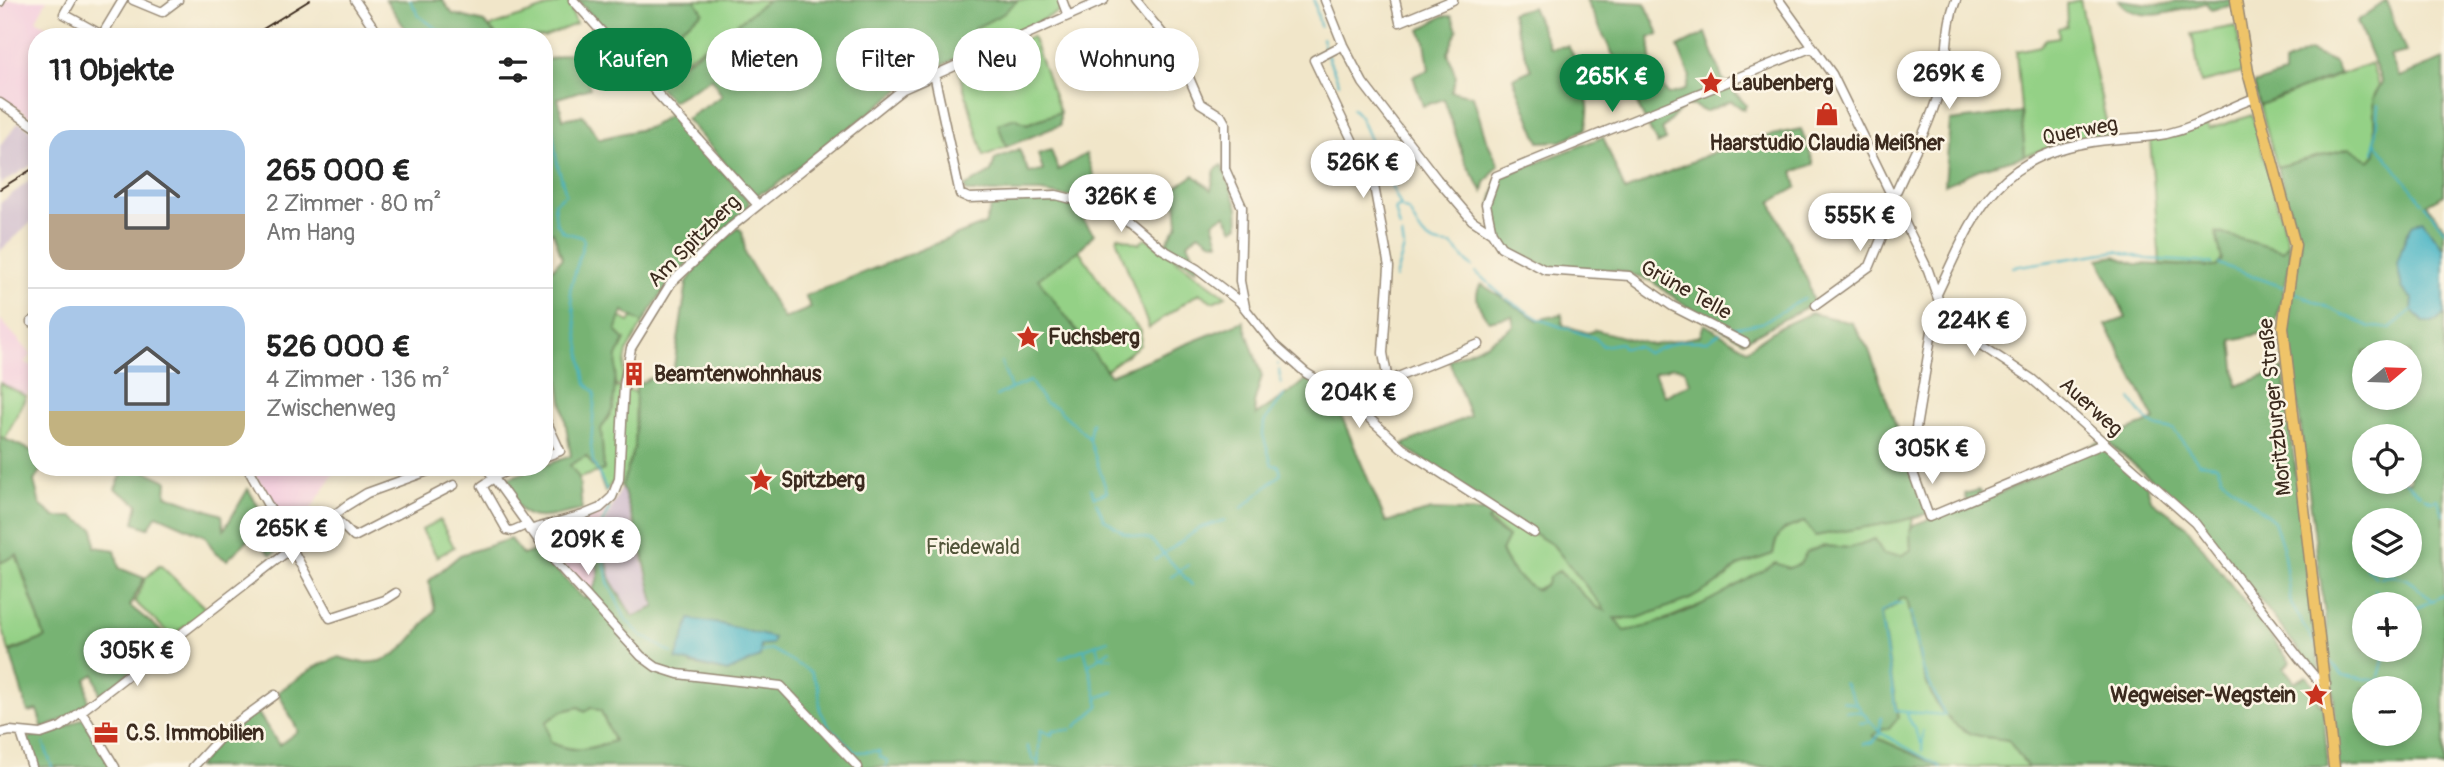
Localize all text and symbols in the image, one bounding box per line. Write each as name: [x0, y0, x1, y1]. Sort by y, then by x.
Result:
chip: Kaufen: [574, 28, 692, 91]
chip: Mieten: [706, 28, 822, 91]
chip: Filter: [836, 28, 939, 91]
chip: Neu: [953, 28, 1041, 91]
chip: Wohnung: [1055, 28, 1199, 91]
icon: filters: [494, 51, 532, 89]
text: 11 Objekte: [49, 52, 174, 89]
pin: 269K €: [1892, 52, 2006, 111]
pin: 265K €: [1555, 54, 1669, 114]
text: 269K €: [1913, 59, 1985, 88]
text: 265K €: [1576, 62, 1648, 91]
place icon: Laubenberg: [1697, 69, 1725, 97]
place label: Laubenberg: [1731, 70, 1834, 97]
shop icon: Haarstudio Claudia Meißner: [1813, 100, 1841, 128]
street label: Querweg: [2040, 110, 2120, 152]
place label: Haarstudio Claudia Meißner: [1709, 130, 1945, 157]
pin: 526K €: [1306, 140, 1420, 200]
text: 526K €: [1327, 148, 1399, 177]
text: 265 000 €: [266, 152, 411, 189]
icon: home: [105, 158, 189, 242]
pin: 326K €: [1064, 174, 1178, 234]
text: 326K €: [1084, 182, 1158, 211]
text: 2 Zimmer · 80 m²: [266, 189, 441, 218]
street label: Am Spitzberg: [642, 189, 746, 293]
pin: 555K €: [1803, 194, 1917, 253]
text: 555K €: [1824, 201, 1896, 230]
text: Am Hang: [266, 218, 355, 247]
street label: Grüne Telle: [1636, 254, 1737, 326]
pin: 224K €: [1917, 298, 2031, 358]
text: 224K €: [1937, 306, 2011, 335]
street label: Moritzburger Straße: [2252, 316, 2298, 497]
place icon: Fuchsberg: [1014, 323, 1042, 351]
place label: Fuchsberg: [1048, 324, 1140, 351]
text: 526 000 €: [266, 328, 411, 365]
icon: home: [105, 334, 189, 418]
north arrow: [2352, 340, 2422, 410]
map controls: [2352, 340, 2422, 746]
building icon: Beamtenwohnhaus: [620, 360, 648, 388]
place label: Beamtenwohnhaus: [654, 361, 822, 388]
text: 4 Zimmer · 136 m²: [266, 365, 450, 394]
pin: 204K €: [1302, 370, 1416, 430]
street label: Auerweg: [2054, 371, 2128, 443]
text: 204K €: [1321, 378, 1397, 407]
text: Zwischenweg: [266, 394, 396, 423]
button: locate: [2352, 424, 2422, 494]
pin: 305K €: [1875, 426, 1989, 486]
text: 305K €: [1894, 434, 1970, 463]
place icon: Spitzberg: [747, 466, 775, 494]
place label: Spitzberg: [781, 467, 865, 494]
pin: 265K €: [235, 506, 349, 566]
button: layers: [2352, 508, 2422, 578]
text: 265K €: [256, 514, 328, 543]
pin: 209K €: [531, 518, 645, 577]
text: 209K €: [551, 525, 625, 554]
park label: Friedewald: [926, 534, 1020, 561]
button: +: [2352, 592, 2422, 662]
pin: 305K €: [80, 628, 194, 688]
text: 305K €: [99, 636, 175, 665]
button: −: [2352, 676, 2422, 746]
place icon: Wegweiser-Wegstein: [2302, 681, 2330, 709]
place label: Wegweiser-Wegstein: [2110, 682, 2296, 709]
office icon: C.S. Immobilien: [92, 719, 120, 747]
place label: C.S. Immobilien: [126, 720, 264, 747]

